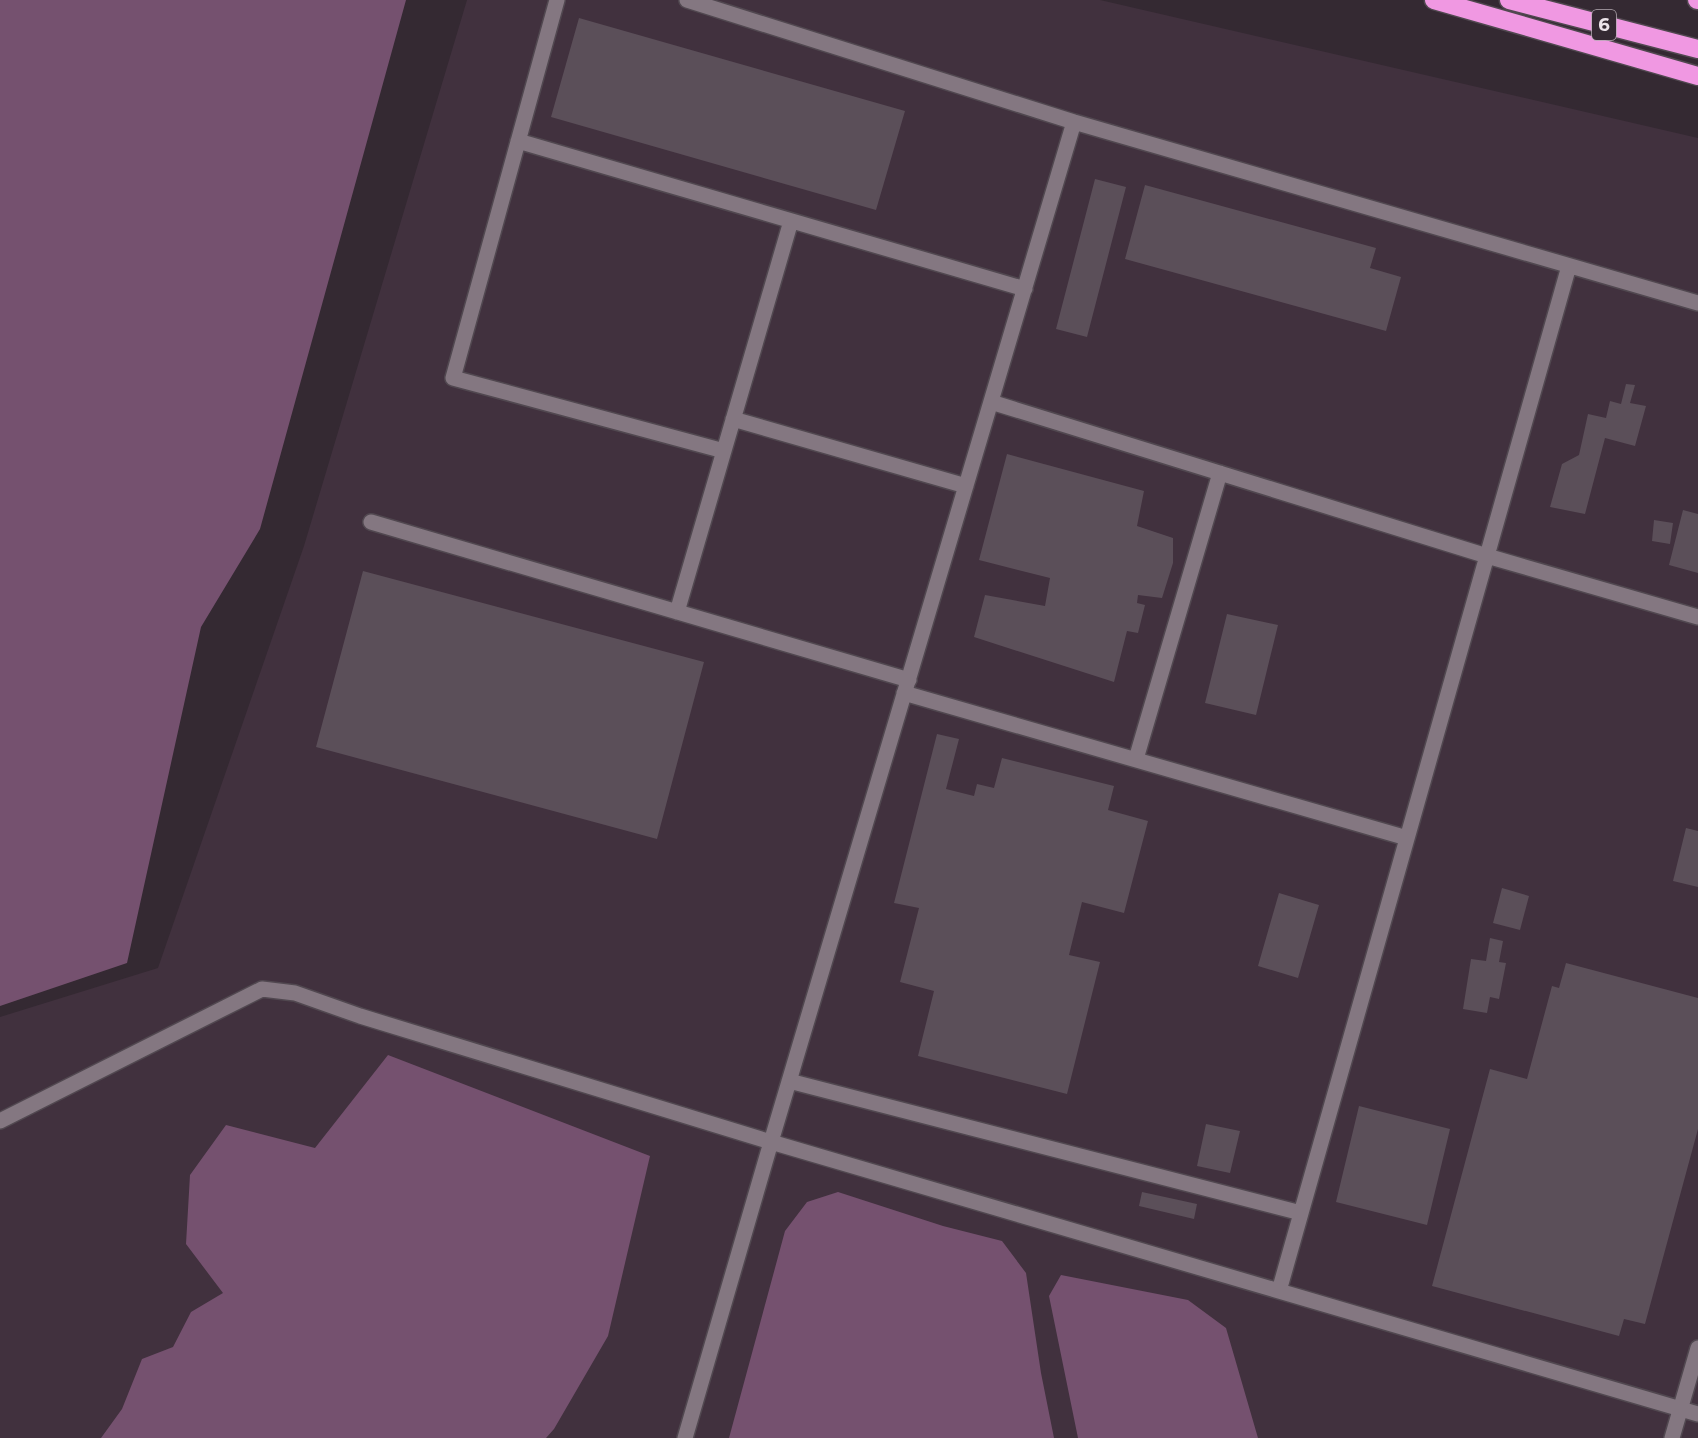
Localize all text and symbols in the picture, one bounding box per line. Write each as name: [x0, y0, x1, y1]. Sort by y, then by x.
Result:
road number: 6: [1592, 10, 1616, 40]

